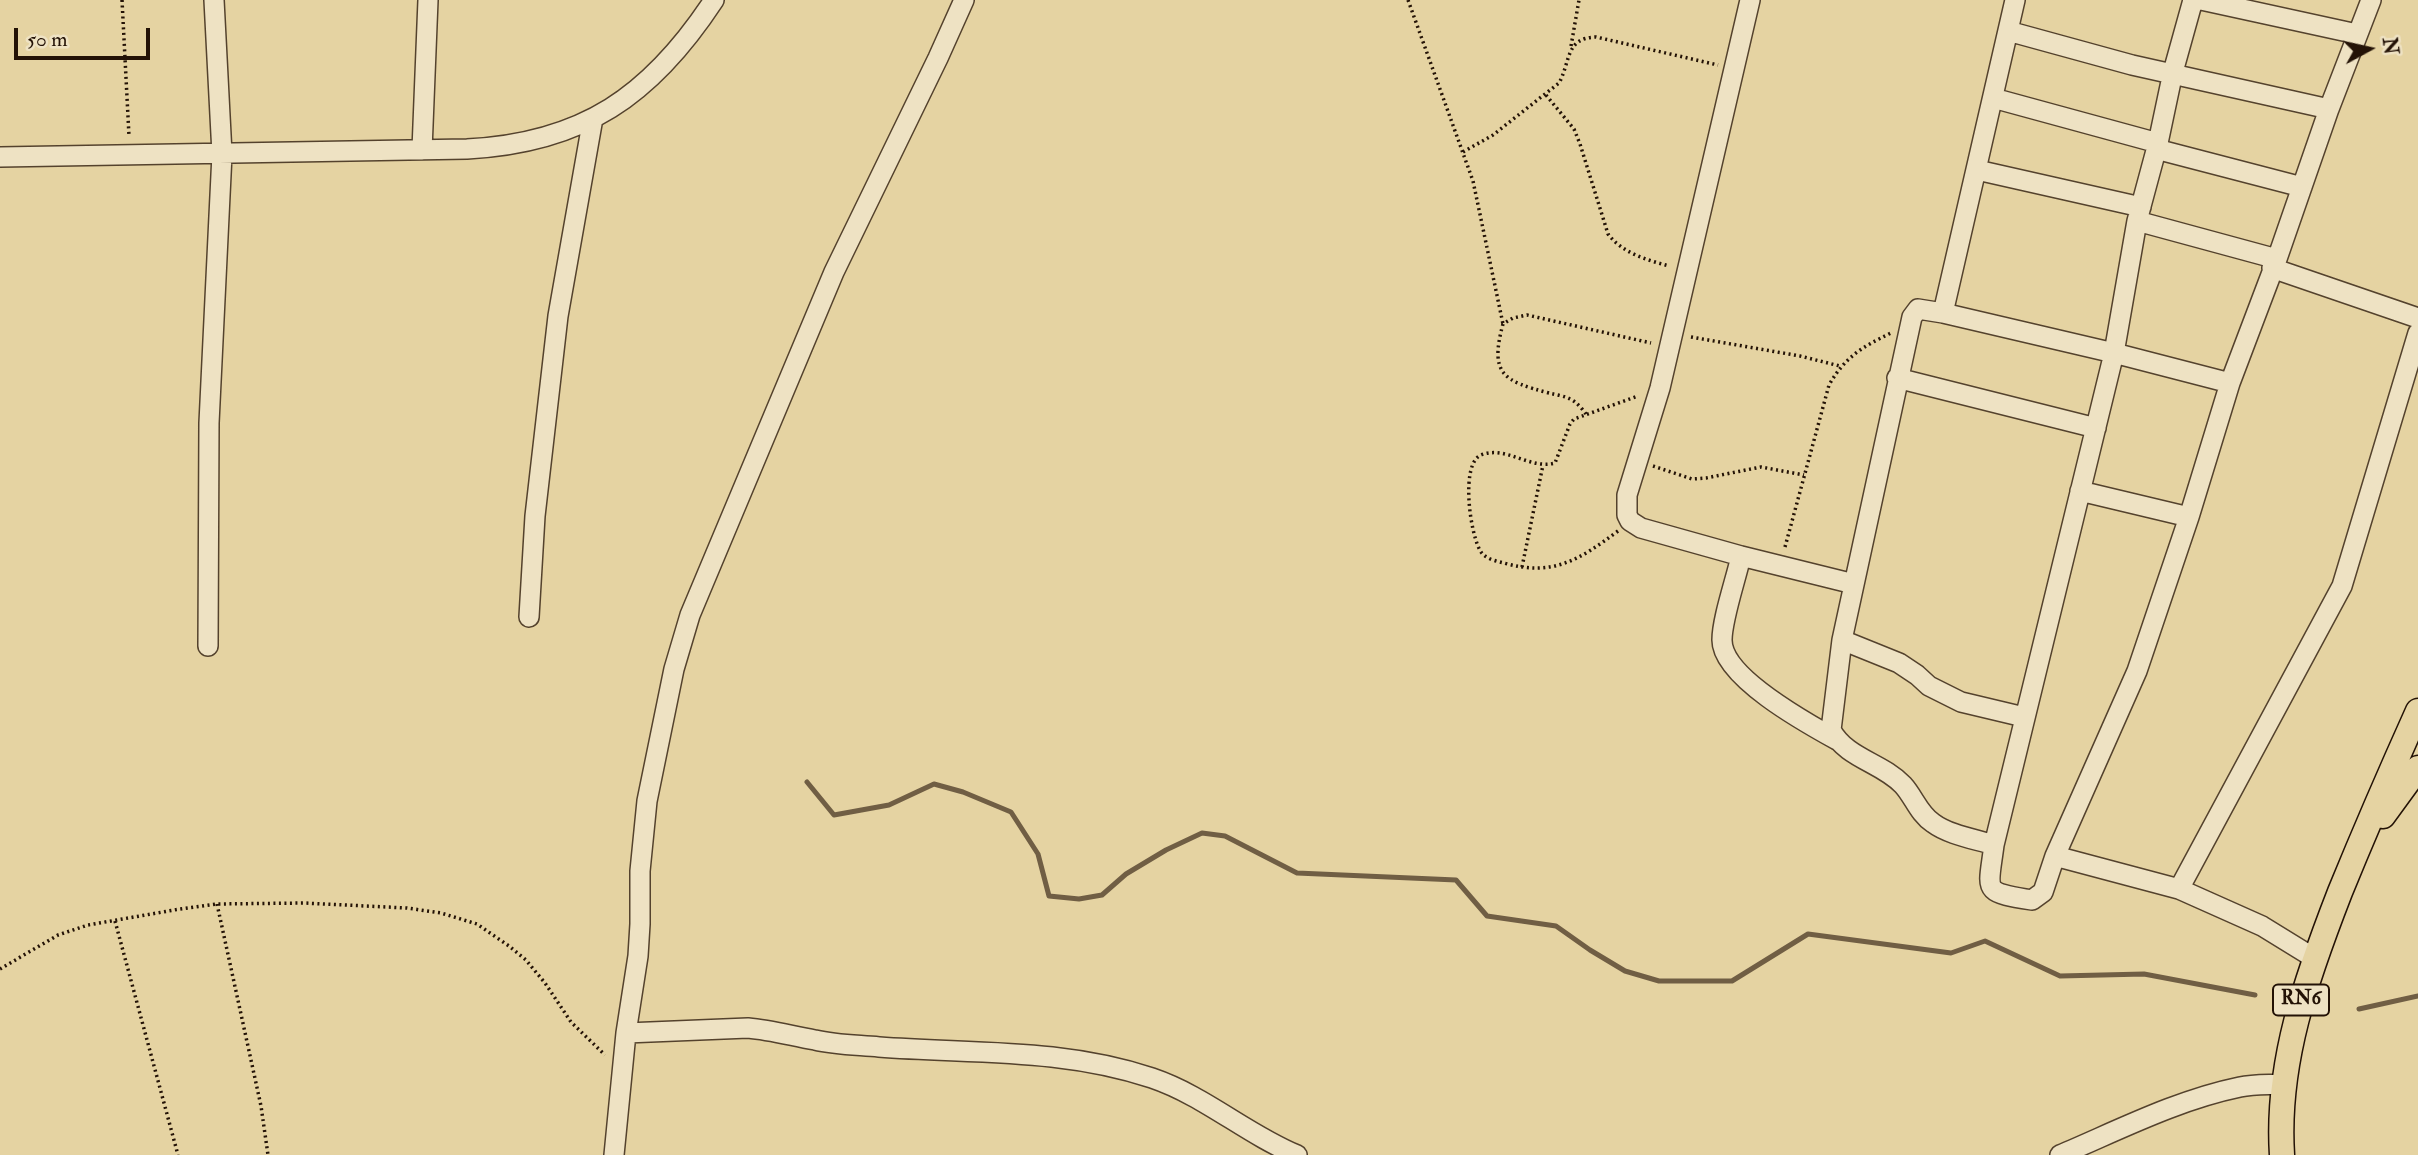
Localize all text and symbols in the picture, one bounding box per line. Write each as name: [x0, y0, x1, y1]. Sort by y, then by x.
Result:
scale bar: [18, 14, 154, 58]
north arrow: [2334, 14, 2404, 84]
text: 50 m: [27, 26, 68, 53]
text: N: [2377, 36, 2403, 56]
road number: RN6: [2273, 984, 2329, 1016]

